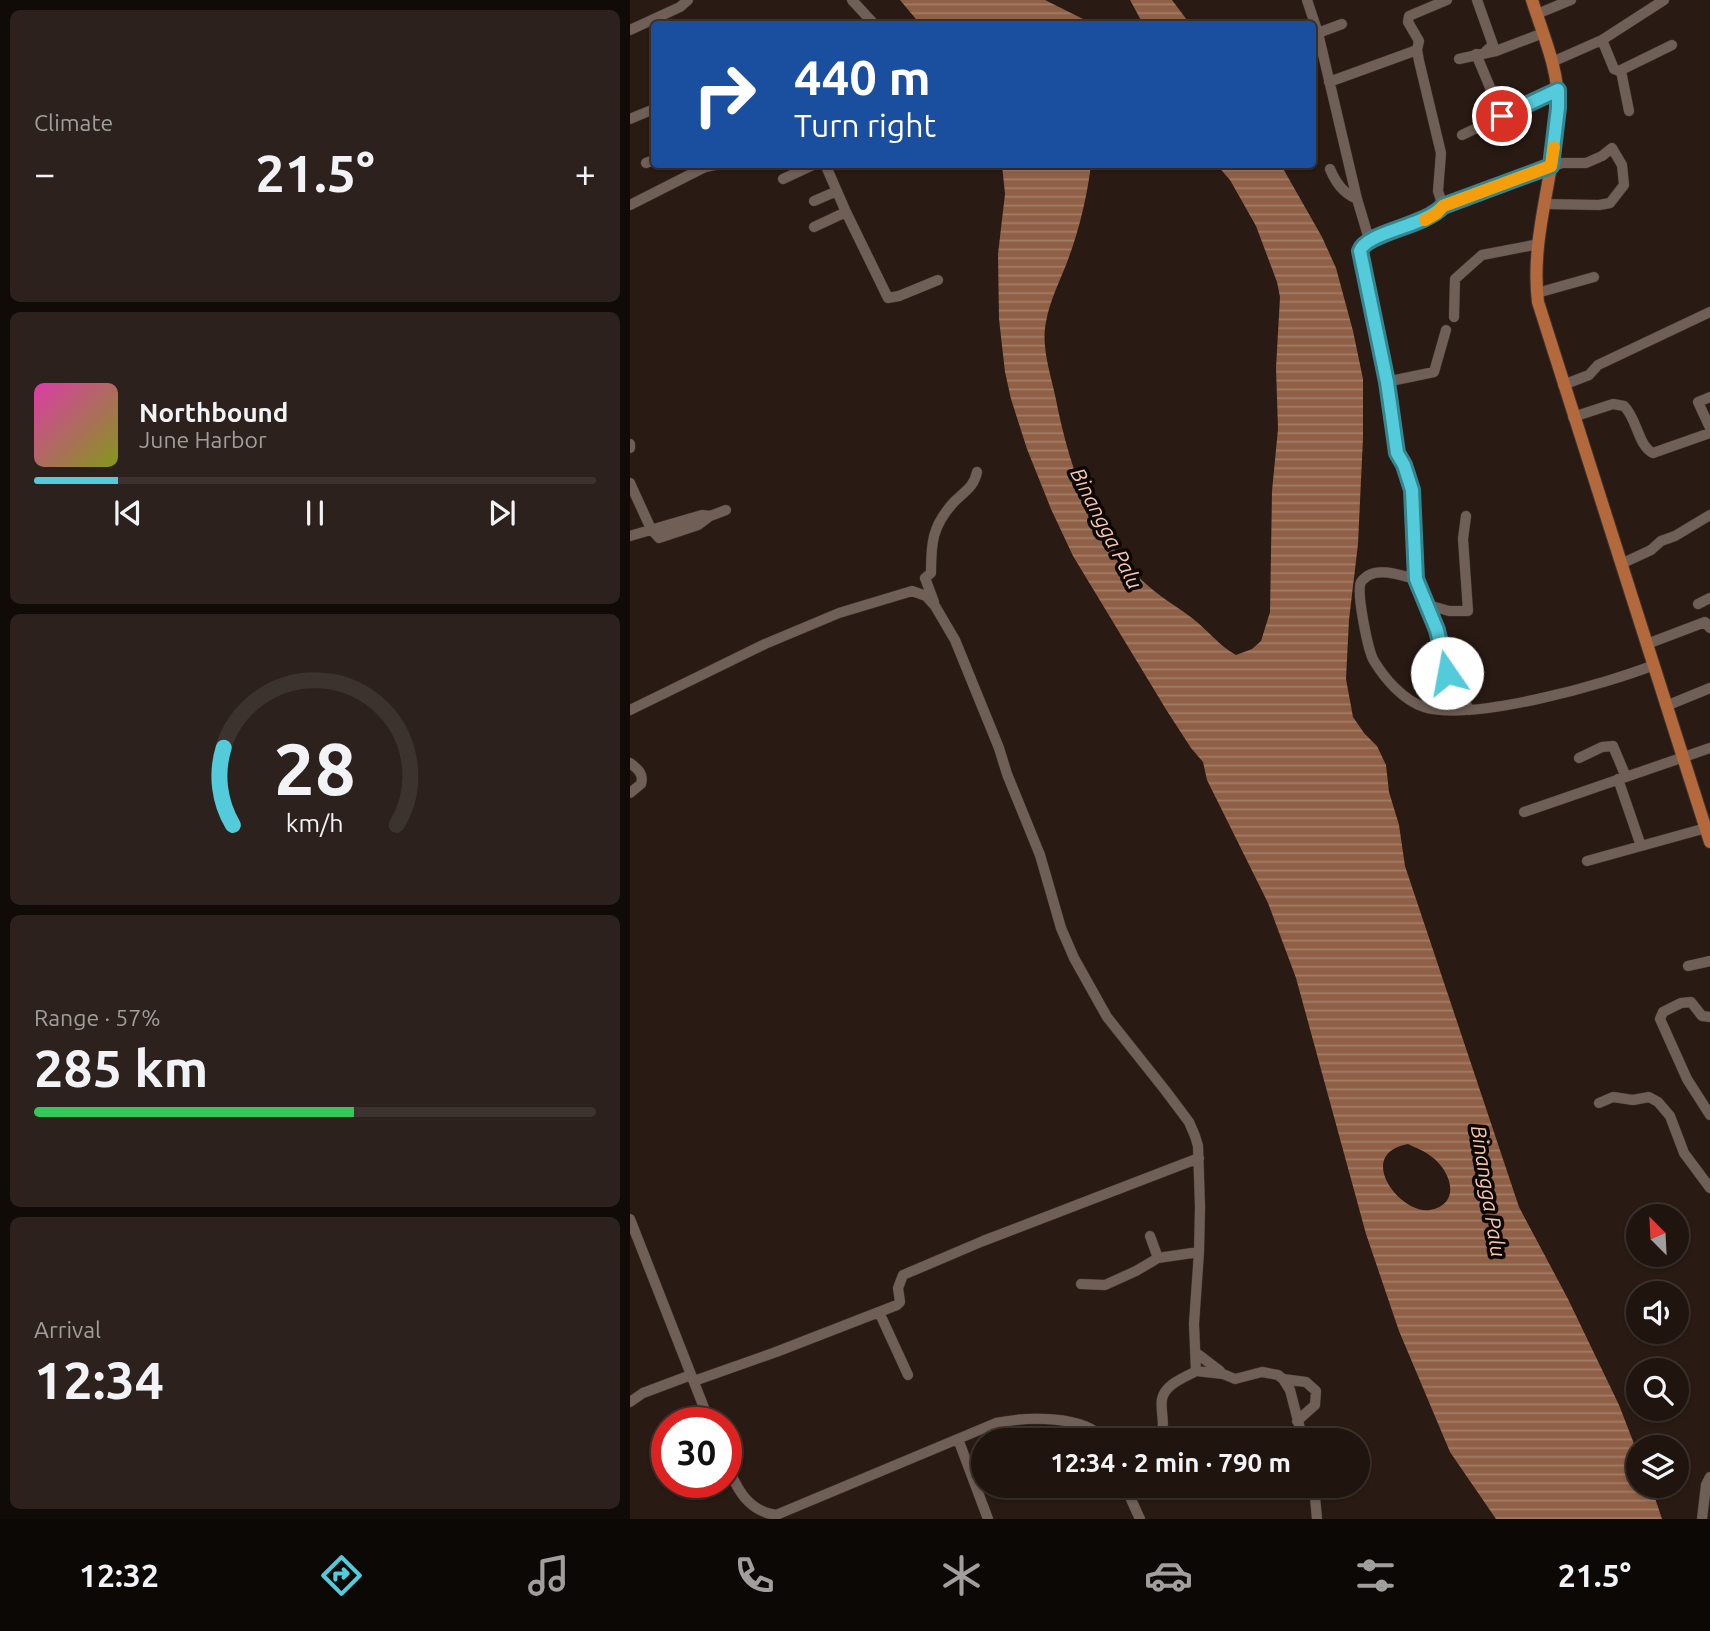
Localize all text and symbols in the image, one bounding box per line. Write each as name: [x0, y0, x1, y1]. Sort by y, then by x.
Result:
icon: right: [679, 49, 770, 140]
text: 440 m: [794, 49, 931, 104]
pin: [1472, 86, 1532, 146]
icon: arrive: [1483, 97, 1521, 135]
text: Turn right: [794, 107, 936, 143]
text: Climate: [34, 110, 113, 135]
text: 21.5°: [255, 144, 375, 202]
text: −: [34, 152, 55, 194]
text: +: [575, 152, 596, 194]
text: Northbound: [139, 398, 288, 427]
text: June Harbor: [139, 427, 267, 452]
water label: Binangga Palu: [1066, 463, 1148, 593]
icon: previous: [109, 494, 147, 532]
icon: pause: [296, 494, 334, 532]
icon: next: [483, 494, 521, 532]
position arrow: [1410, 636, 1484, 710]
text: 28: [274, 728, 356, 810]
text: km/h: [286, 809, 344, 837]
text: Range · 57%: [34, 1005, 161, 1030]
text: 285 km: [34, 1039, 208, 1097]
water label: Binangga Palu: [1467, 1124, 1511, 1258]
north arrow: [1626, 1204, 1689, 1267]
map controls: [1626, 1204, 1689, 1498]
button: sound: [1626, 1281, 1689, 1344]
text: Arrival: [34, 1317, 101, 1342]
text: 12:34: [34, 1351, 164, 1409]
button: search: [1626, 1358, 1689, 1421]
speed limit sign: 30: [651, 1407, 742, 1498]
button: layers: [1626, 1435, 1689, 1498]
text: 12:34 · 2 min · 790 m: [1050, 1448, 1291, 1477]
icon: directions: [317, 1551, 366, 1600]
icon: music: [524, 1551, 573, 1600]
icon: phone: [730, 1551, 779, 1600]
icon: climate: [937, 1551, 986, 1600]
icon: car: [1144, 1551, 1193, 1600]
icon: filters: [1351, 1551, 1400, 1600]
text: 12:32: [79, 1557, 159, 1593]
text: 21.5°: [1558, 1557, 1631, 1593]

